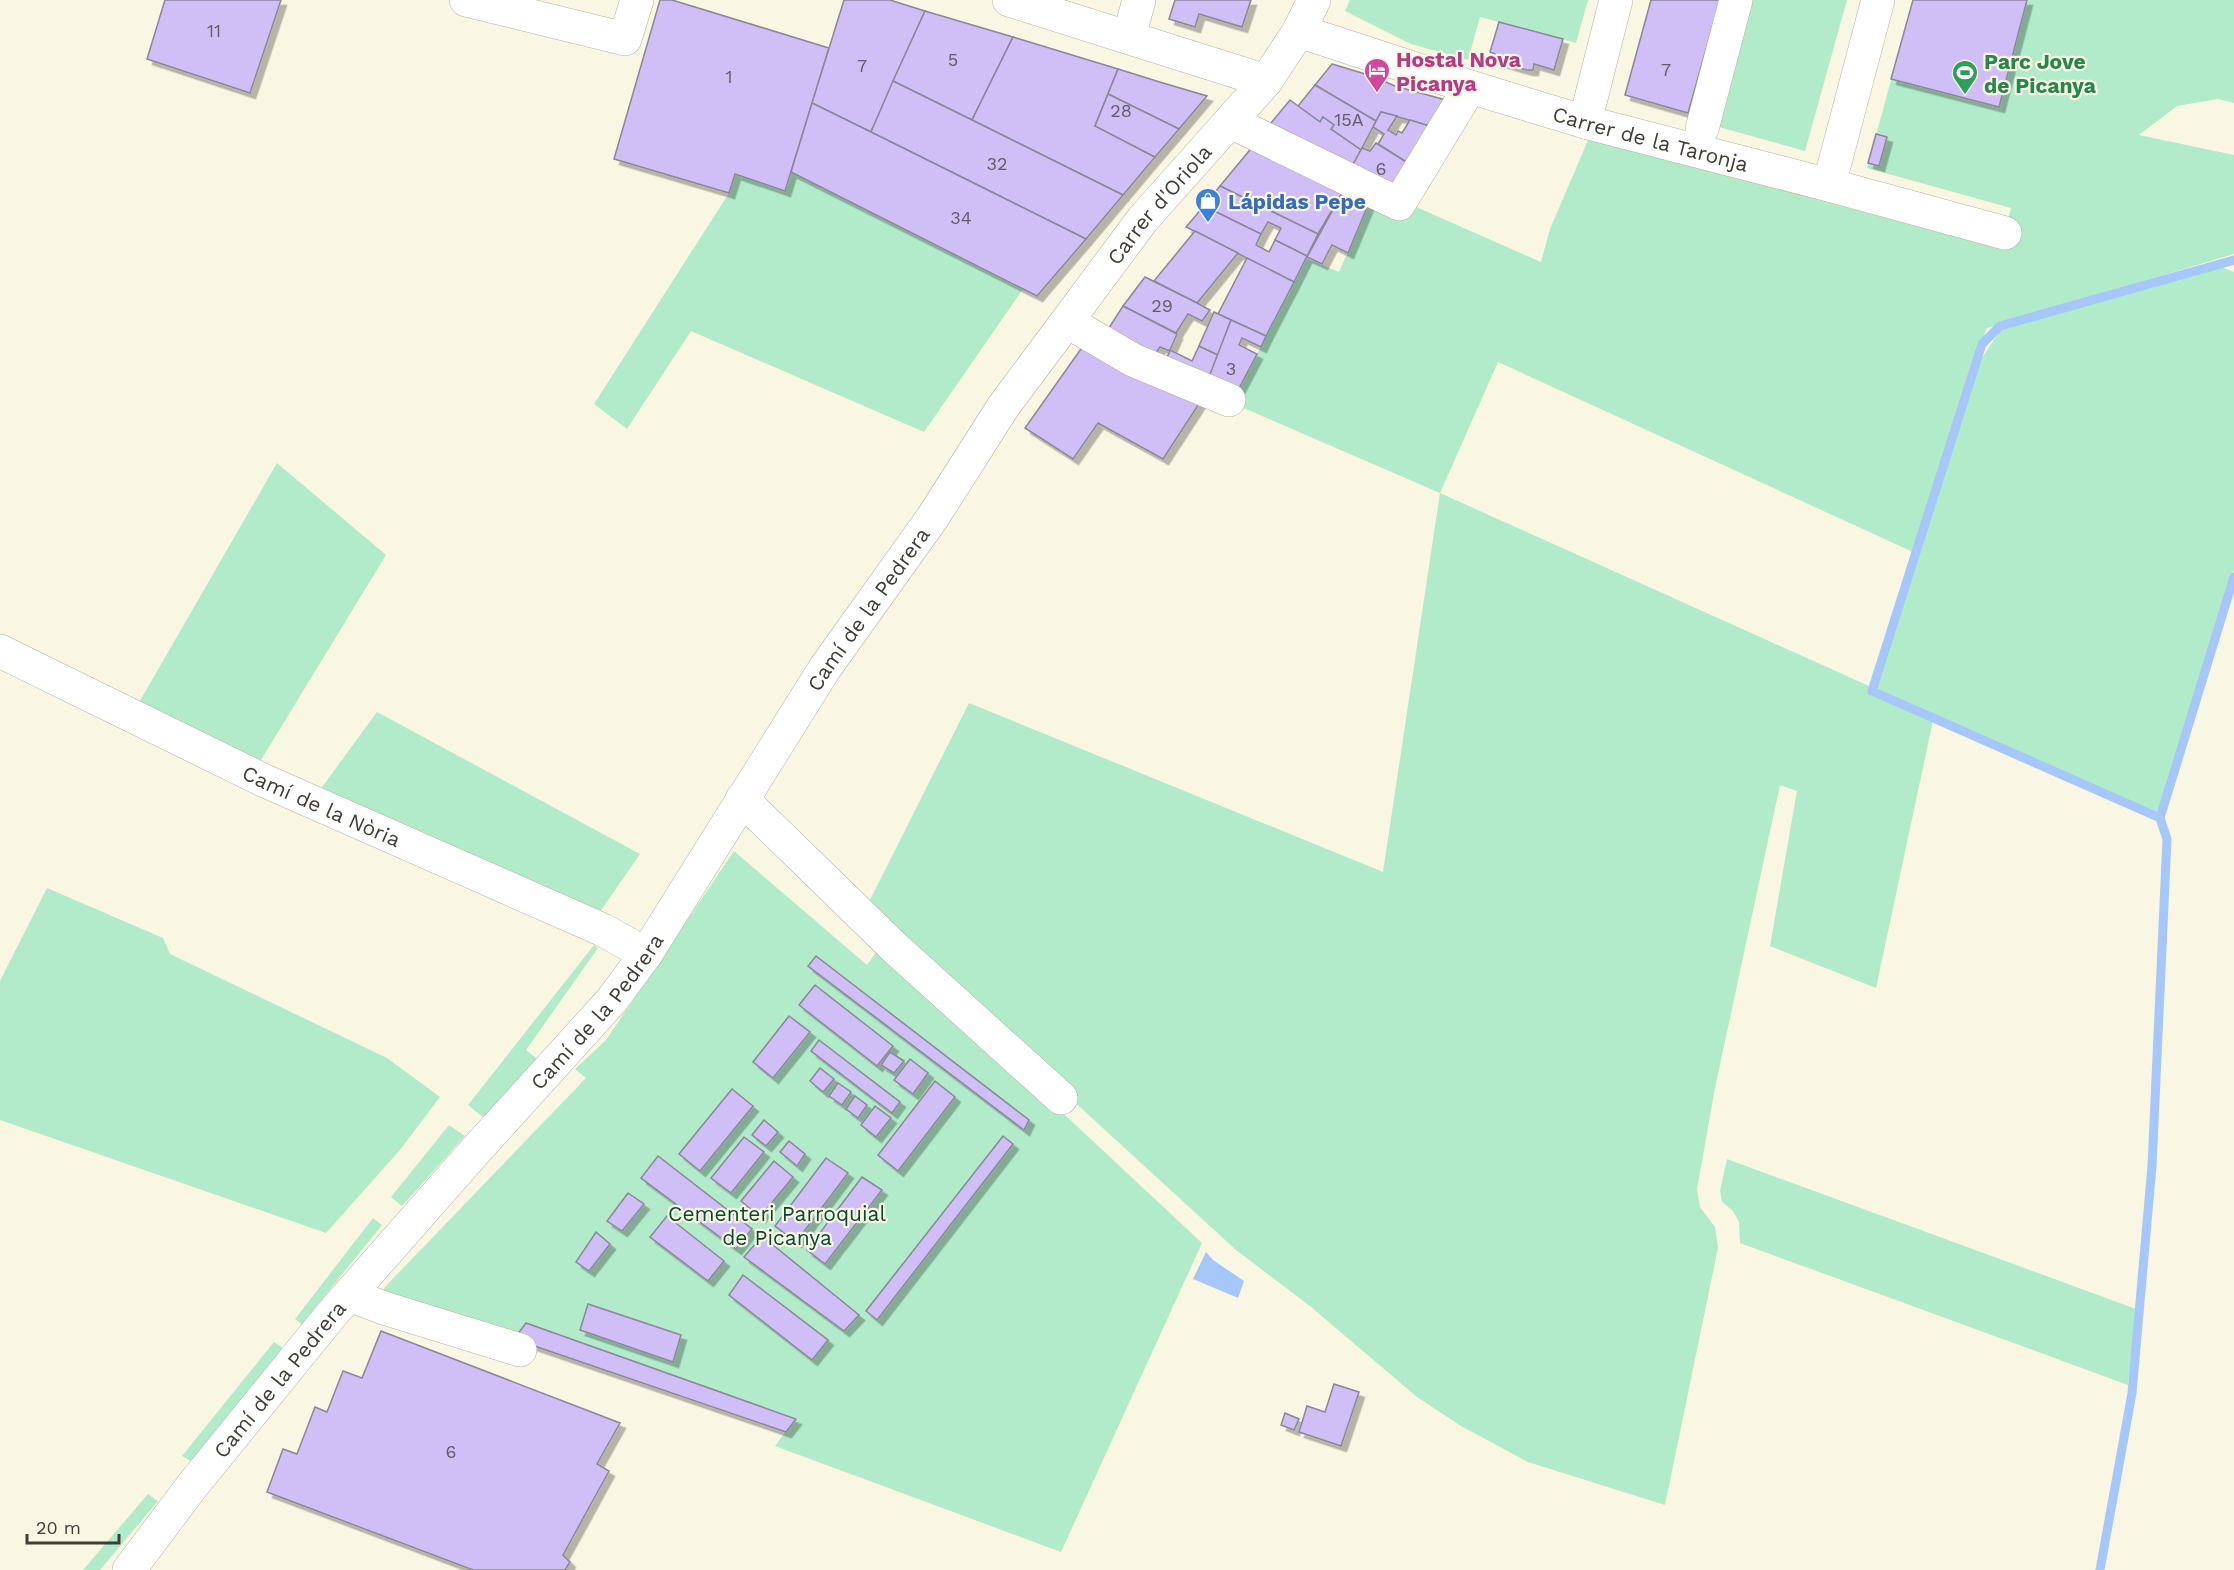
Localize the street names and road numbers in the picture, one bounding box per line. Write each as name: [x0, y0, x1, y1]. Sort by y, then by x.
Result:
street label: Carrer de la Taronja: [1550, 101, 1751, 176]
street label: Carrer d'Oriola: [1101, 139, 1216, 269]
street label: Camí de la Pedrera: [801, 522, 934, 695]
street label: Camí de la Nòria: [238, 759, 405, 852]
street label: Camí de la Pedrera: [525, 929, 668, 1094]
street label: Camí de la Pedrera: [208, 1295, 350, 1462]

